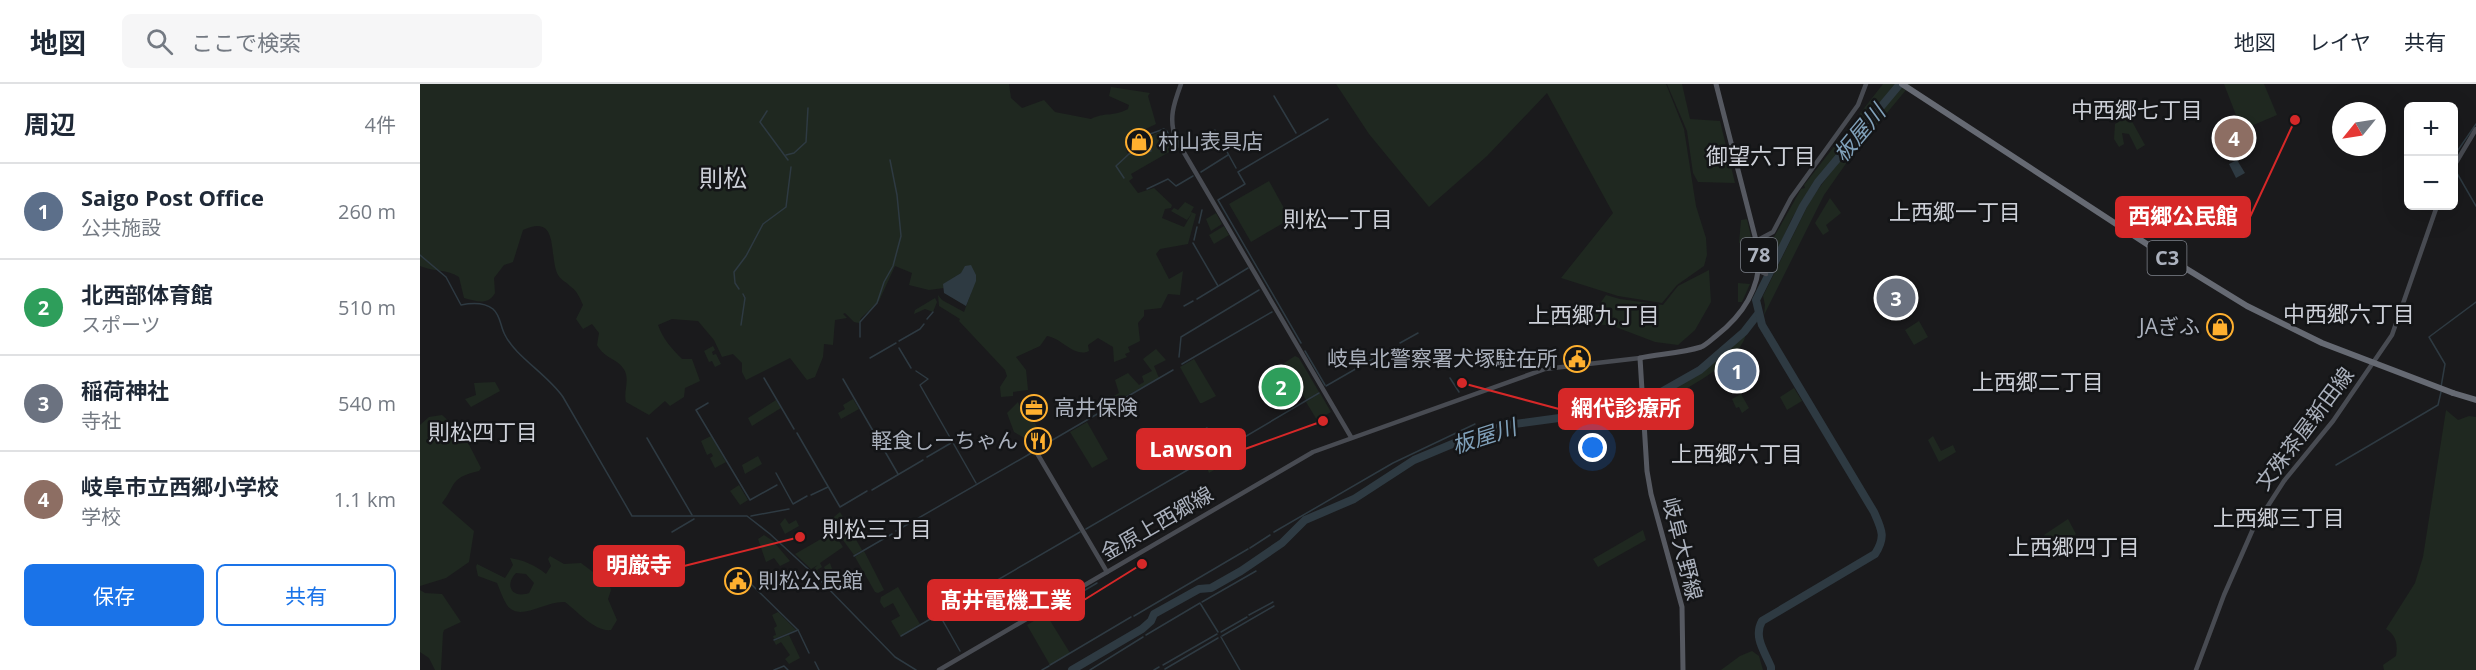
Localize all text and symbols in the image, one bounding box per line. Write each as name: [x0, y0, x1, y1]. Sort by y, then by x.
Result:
search box: [122, 14, 542, 68]
text: 地図: [30, 23, 86, 61]
icon: search: [143, 25, 176, 58]
text: ここで検索: [191, 27, 301, 57]
text: 地図: [2234, 28, 2276, 56]
text: レイヤ: [2309, 28, 2371, 56]
text: 共有: [2404, 28, 2446, 56]
district label: 中西郷七丁目: [2071, 94, 2203, 124]
water label: 板屋川: [1826, 96, 1892, 167]
north arrow: [2332, 102, 2386, 156]
map controls: [2404, 102, 2458, 210]
button: +: [2404, 102, 2458, 156]
text: 周辺: [24, 106, 76, 142]
text: 4件: [365, 111, 396, 138]
pin: 4: [2214, 116, 2254, 160]
shop icon: 村山表具店: [1124, 127, 1154, 157]
place label: 村山表具店: [1158, 127, 1263, 155]
district label: 御望六丁目: [1706, 140, 1816, 170]
button: −: [2404, 156, 2458, 210]
district label: 則松: [699, 161, 747, 194]
text: Saigo Post Office: [81, 182, 264, 212]
district label: 上西郷一丁目: [1889, 196, 2021, 226]
callout: 西郷公民館: [2116, 197, 2250, 237]
text: 1: [38, 198, 49, 225]
text: 260 m: [338, 198, 396, 225]
text: 西郷公民館: [2128, 200, 2238, 230]
district label: 則松一丁目: [1283, 203, 1393, 233]
text: 公共施設: [81, 214, 161, 241]
road number: 78: [1741, 238, 1777, 272]
road number: C3: [2148, 241, 2186, 275]
pin: 3: [1876, 276, 1916, 320]
text: 北西部体育館: [81, 279, 213, 309]
text: 2: [38, 294, 49, 321]
text: 510 m: [338, 294, 396, 321]
district label: 中西郷六丁目: [2283, 298, 2415, 328]
district label: 上西郷九丁目: [1528, 299, 1660, 329]
text: スポーツ: [81, 311, 161, 338]
place label: JAぎふ: [2137, 312, 2200, 340]
shop icon: JAぎふ: [2205, 312, 2235, 342]
place label: 岐阜北警察署犬塚駐在所: [1327, 344, 1558, 372]
public building icon: 岐阜北警察署犬塚駐在所: [1562, 344, 1592, 374]
pin: 1: [1718, 348, 1756, 394]
street label: 文殊茶屋新田線: [2249, 361, 2360, 496]
pin: 2: [1262, 364, 1300, 410]
district label: 上西郷二丁目: [1972, 366, 2104, 396]
text: 稲荷神社: [81, 375, 169, 405]
callout: 網代診療所: [1559, 389, 1693, 429]
text: 3: [38, 390, 49, 417]
text: 540 m: [338, 390, 396, 417]
text: 網代診療所: [1571, 392, 1681, 422]
office icon: 高井保険: [1019, 393, 1049, 423]
place label: 高井保険: [1054, 393, 1138, 421]
text: 寺社: [81, 407, 121, 434]
water label: 板屋川: [1448, 410, 1522, 460]
district label: 則松四丁目: [428, 416, 538, 446]
place label: 軽食しーちゃん: [871, 426, 1018, 454]
restaurant icon: 軽食しーちゃん: [1023, 426, 1053, 456]
callout: Lawson: [1137, 429, 1245, 469]
text: Lawson: [1149, 433, 1233, 463]
your location: [1578, 433, 1607, 462]
district label: 上西郷六丁目: [1671, 438, 1803, 468]
text: 岐阜市立西郷小学校: [81, 471, 279, 501]
street label: 金原上西郷線: [1095, 480, 1218, 567]
text: 4: [38, 486, 49, 513]
text: 1.1 km: [334, 486, 396, 513]
street label: 岐阜大野線: [1657, 494, 1709, 603]
district label: 上西郷三丁目: [2213, 502, 2345, 532]
text: 学校: [81, 503, 121, 530]
district label: 則松三丁目: [822, 513, 932, 543]
district label: 上西郷四丁目: [2008, 531, 2140, 561]
callout: 明厳寺: [594, 546, 684, 586]
text: 明厳寺: [606, 549, 672, 579]
button: 保存: [24, 564, 204, 626]
button: 共有: [216, 564, 396, 626]
public building icon: 則松公民館: [723, 566, 753, 596]
place label: 則松公民館: [758, 566, 863, 594]
callout: 髙井電機工業: [928, 580, 1084, 620]
text: 髙井電機工業: [940, 584, 1072, 614]

